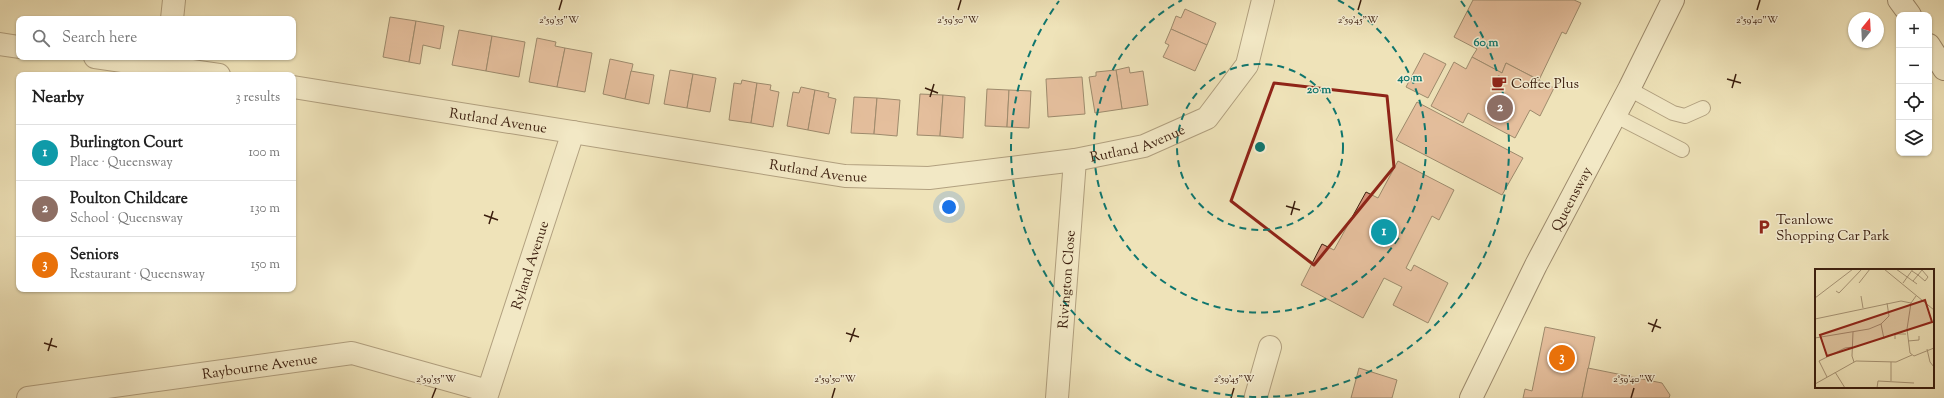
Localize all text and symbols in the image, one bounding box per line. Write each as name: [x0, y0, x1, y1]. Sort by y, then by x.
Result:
north arrow: [1848, 12, 1884, 48]
map controls: [1896, 12, 1932, 156]
button: +: [1896, 12, 1932, 48]
text: 2°59'55"W: [539, 13, 579, 28]
text: 2°59'50"W: [937, 13, 979, 28]
text: 2°59'45"W: [1338, 13, 1378, 28]
text: 2°59'40"W: [1736, 13, 1778, 28]
search box: [16, 16, 296, 60]
icon: search: [30, 27, 52, 49]
text: Search here: [62, 28, 137, 49]
text: 60 m: [1474, 34, 1498, 52]
button: −: [1896, 48, 1932, 84]
text: 40 m: [1397, 69, 1422, 87]
cafe icon: Coffee Plus: [1490, 74, 1508, 92]
place label: Coffee Plus: [1511, 75, 1579, 95]
text: 20 m: [1307, 81, 1331, 99]
button: locate: [1896, 84, 1932, 120]
text: Nearby: [32, 86, 84, 110]
text: 3 results: [235, 89, 280, 107]
pin: 2: [1487, 93, 1513, 123]
street label: Rutland Avenue: [448, 104, 548, 140]
button: layers: [1896, 120, 1932, 156]
street label: Rutland Avenue: [1088, 121, 1189, 169]
text: Burlington Court: [70, 133, 183, 154]
centre of rings: [1253, 140, 1267, 154]
text: 1: [43, 144, 47, 162]
text: 100 m: [248, 144, 280, 162]
text: Place · Queensway: [70, 154, 173, 172]
street label: Rutland Avenue: [768, 156, 867, 189]
street label: Queensway: [1548, 164, 1598, 235]
text: Poulton Childcare: [70, 189, 188, 210]
your location: [939, 197, 959, 217]
text: 2: [42, 200, 48, 218]
text: 130 m: [250, 200, 280, 218]
text: School · Queensway: [70, 210, 183, 228]
place label: Teanlowe Shopping Car Park: [1776, 211, 1890, 247]
pin: 1: [1371, 217, 1397, 247]
parking icon: Teanlowe Shopping Car Park: [1755, 218, 1773, 236]
street label: Ryland Avenue: [508, 219, 555, 313]
street label: Rivington Close: [1054, 229, 1082, 330]
text: Seniors: [70, 245, 119, 266]
text: 3: [42, 256, 48, 274]
text: 150 m: [251, 256, 280, 274]
text: Restaurant · Queensway: [70, 266, 205, 284]
inset map: [1815, 269, 1934, 388]
pin: 3: [1549, 343, 1575, 373]
street label: Raybourne Avenue: [201, 350, 319, 386]
text: 2°59'55"W: [416, 372, 456, 387]
text: 2°59'50"W: [814, 372, 856, 387]
text: 2°59'45"W: [1214, 372, 1254, 387]
text: 2°59'40"W: [1613, 372, 1655, 387]

